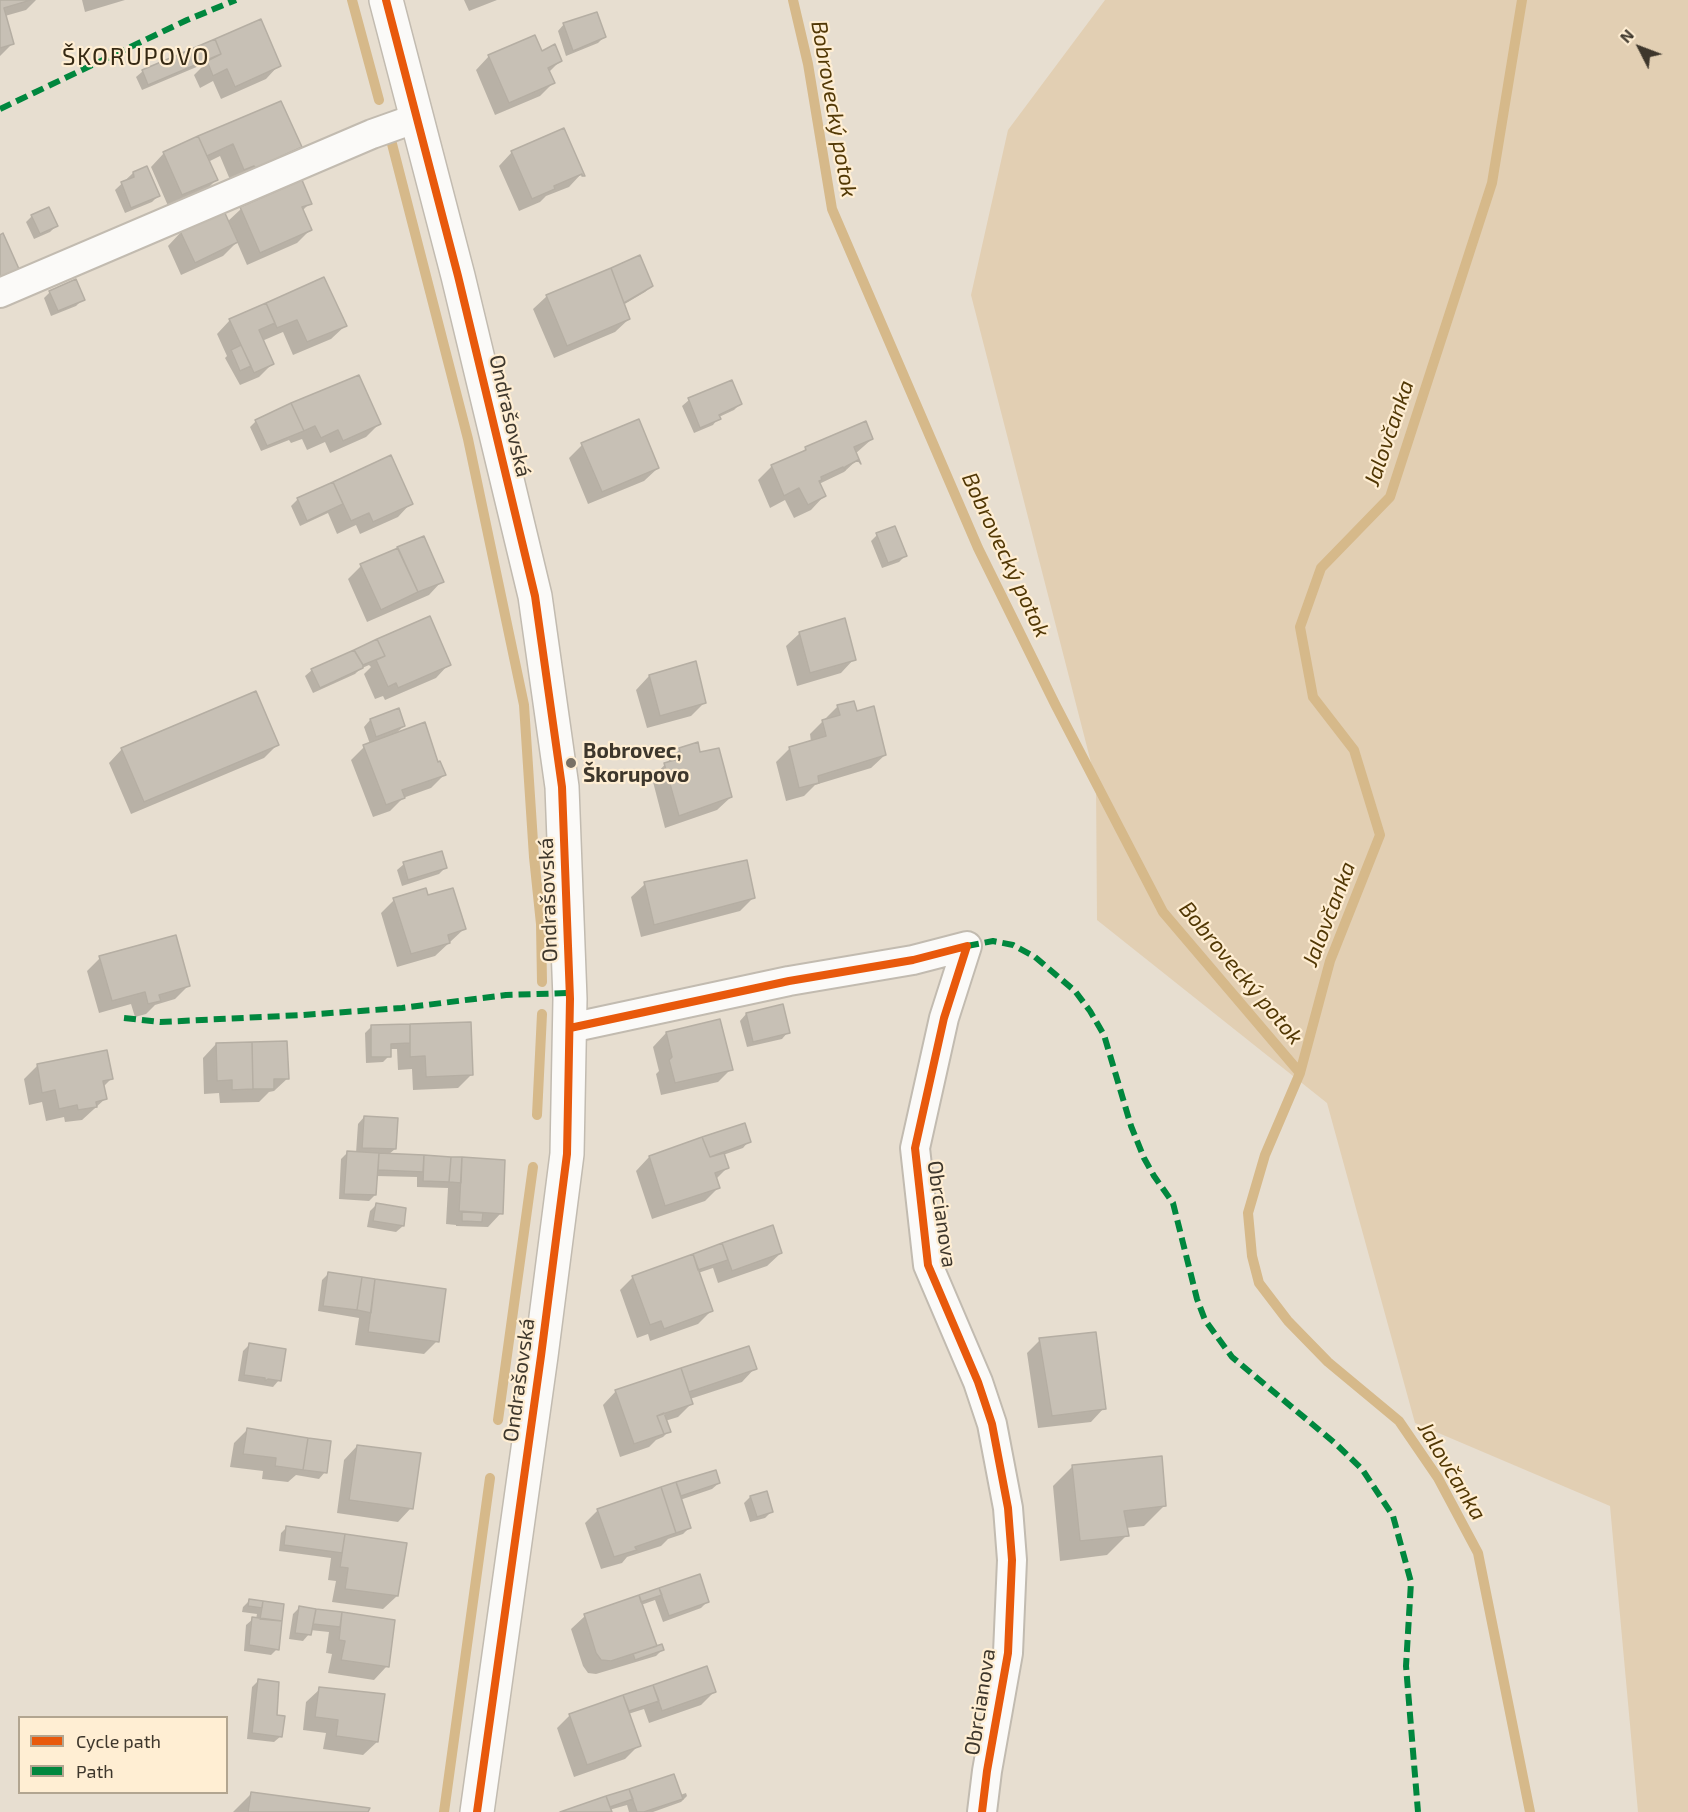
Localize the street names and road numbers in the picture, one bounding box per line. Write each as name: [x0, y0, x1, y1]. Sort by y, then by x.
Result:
street label: Ondrašovská: [484, 352, 536, 480]
street label: Ondrašovská: [533, 837, 563, 963]
street label: Obrcianova: [922, 1159, 962, 1269]
street label: Ondrašovská: [498, 1317, 540, 1443]
street label: Obrcianova: [959, 1647, 1001, 1757]

